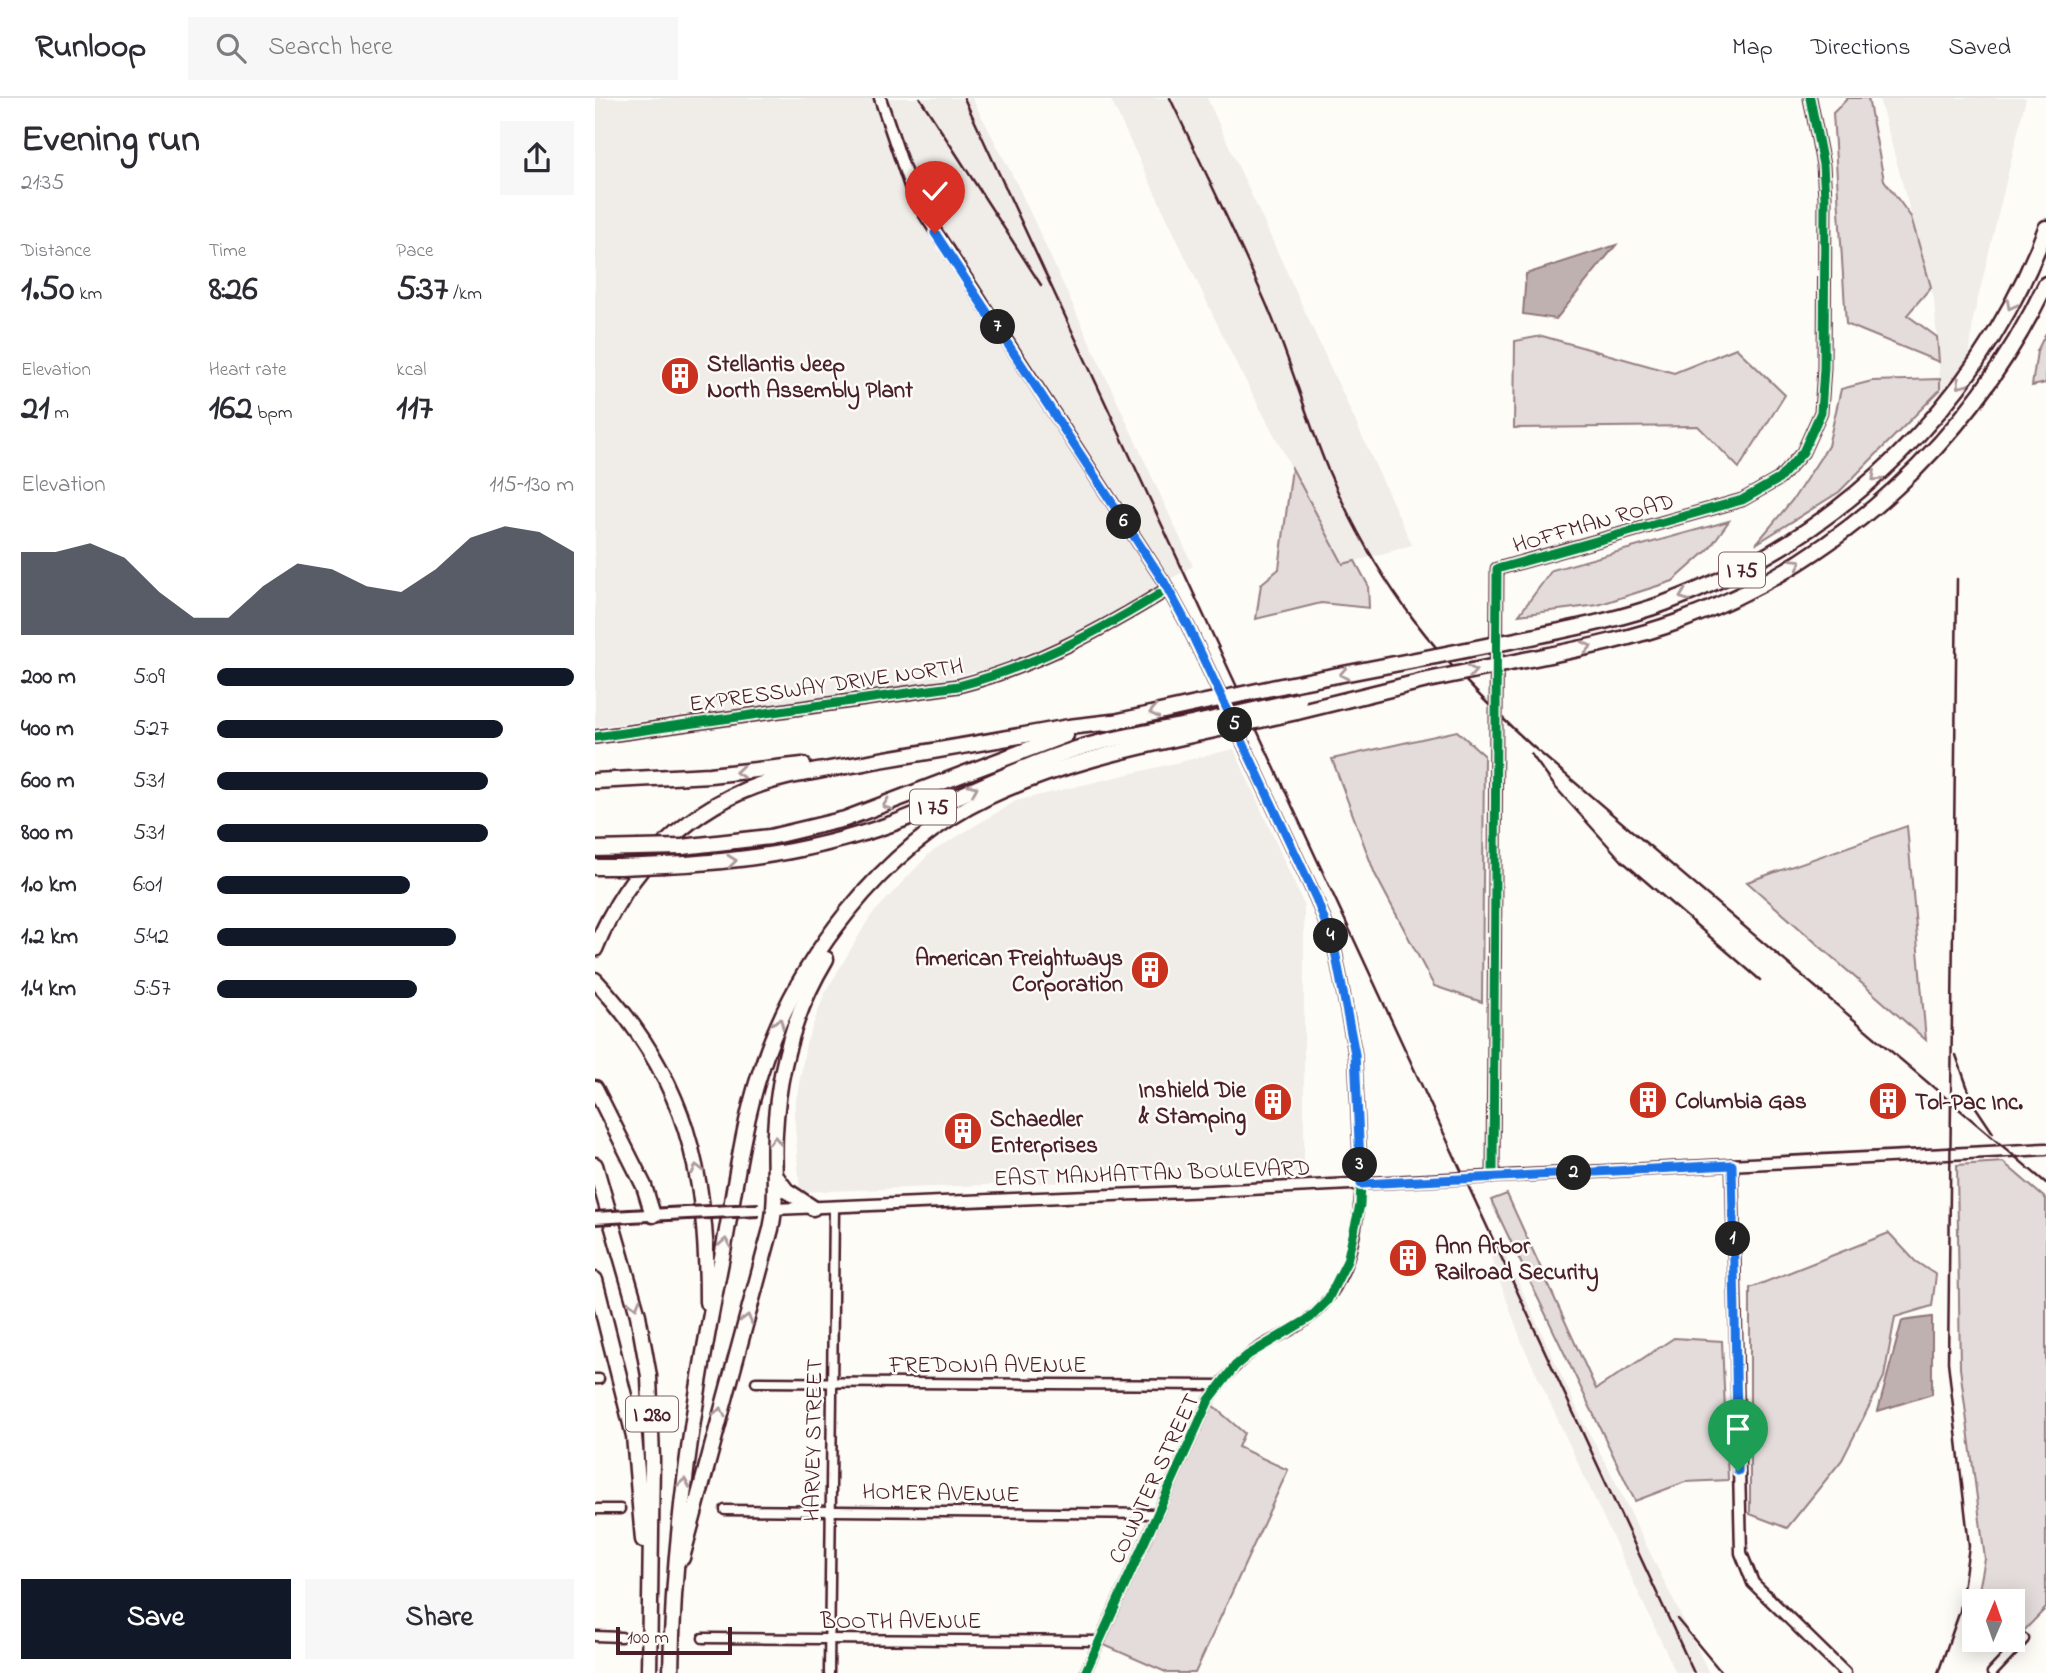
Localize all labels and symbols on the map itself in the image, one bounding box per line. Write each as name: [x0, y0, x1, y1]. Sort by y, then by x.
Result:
pin: [905, 161, 965, 233]
one-way arrow: [2006, 298, 2019, 311]
pin: 7: [981, 310, 1015, 344]
place label: Stellantis Jeep North Assembly Plant: [707, 349, 913, 410]
building icon: Stellantis Jeep North Assembly Plant: [659, 355, 701, 397]
one-way arrow: [1956, 376, 1969, 389]
one-way arrow: [1871, 469, 1884, 481]
street label: HOFFMAN ROAD: [1509, 486, 1678, 563]
pin: 6: [1107, 504, 1141, 540]
road number: I 75: [1719, 552, 1765, 588]
one-way arrow: [1790, 559, 1803, 572]
one-way arrow: [1678, 587, 1690, 601]
one-way arrow: [1581, 641, 1593, 656]
street label: EXPRESSWAY DRIVE NORTH: [687, 651, 965, 722]
one-way arrow: [1466, 664, 1478, 679]
one-way arrow: [1338, 666, 1350, 681]
one-way arrow: [1148, 704, 1160, 719]
pin: 5: [1217, 708, 1253, 742]
one-way arrow: [734, 764, 745, 779]
one-way arrow: [965, 783, 978, 797]
road number: I 75: [910, 790, 956, 824]
one-way arrow: [882, 796, 894, 810]
one-way arrow: [727, 854, 738, 869]
pin: 4: [1313, 918, 1349, 954]
place label: American Freightways Corporation: [915, 943, 1123, 1002]
building icon: American Freightways Corporation: [1129, 949, 1171, 991]
one-way arrow: [771, 1018, 785, 1030]
place label: Inshield Die & Stamping: [1138, 1075, 1247, 1136]
building icon: Columbia Gas: [1627, 1079, 1669, 1121]
building icon: Tol-Pac Inc.: [1867, 1080, 1909, 1122]
building icon: Inshield Die & Stamping: [1252, 1081, 1294, 1123]
place label: Columbia Gas: [1675, 1086, 1807, 1119]
place label: Tol-Pac Inc.: [1915, 1087, 2023, 1120]
place label: Schaedler Enterprises: [990, 1104, 1098, 1163]
building icon: Schaedler Enterprises: [942, 1110, 984, 1152]
one-way arrow: [767, 1135, 783, 1146]
pin: 3: [1343, 1148, 1377, 1182]
street label: EAST MANHATTAN BOULEVARD: [993, 1152, 1311, 1197]
pin: 2: [1557, 1156, 1591, 1190]
one-way arrow: [691, 1163, 705, 1175]
pin: 1: [1715, 1222, 1751, 1256]
place label: Ann Arbor Railroad Security: [1435, 1231, 1599, 1292]
one-way arrow: [717, 1237, 732, 1249]
building icon: Ann Arbor Railroad Security: [1387, 1237, 1429, 1279]
one-way arrow: [627, 1298, 641, 1310]
one-way arrow: [739, 1313, 753, 1325]
street label: FREDONIA AVENUE: [888, 1350, 1087, 1383]
street label: HARVEY STREET: [797, 1358, 832, 1522]
street label: COUNTER STREET: [1101, 1389, 1209, 1570]
road number: I 280: [626, 1396, 678, 1432]
pin: [1708, 1399, 1768, 1471]
one-way arrow: [712, 1406, 726, 1418]
one-way arrow: [676, 1477, 691, 1489]
street label: HOMER AVENUE: [862, 1477, 1020, 1512]
north arrow: [1962, 1589, 2025, 1652]
street label: BOOTH AVENUE: [820, 1606, 981, 1639]
scale bar: [616, 1624, 731, 1656]

